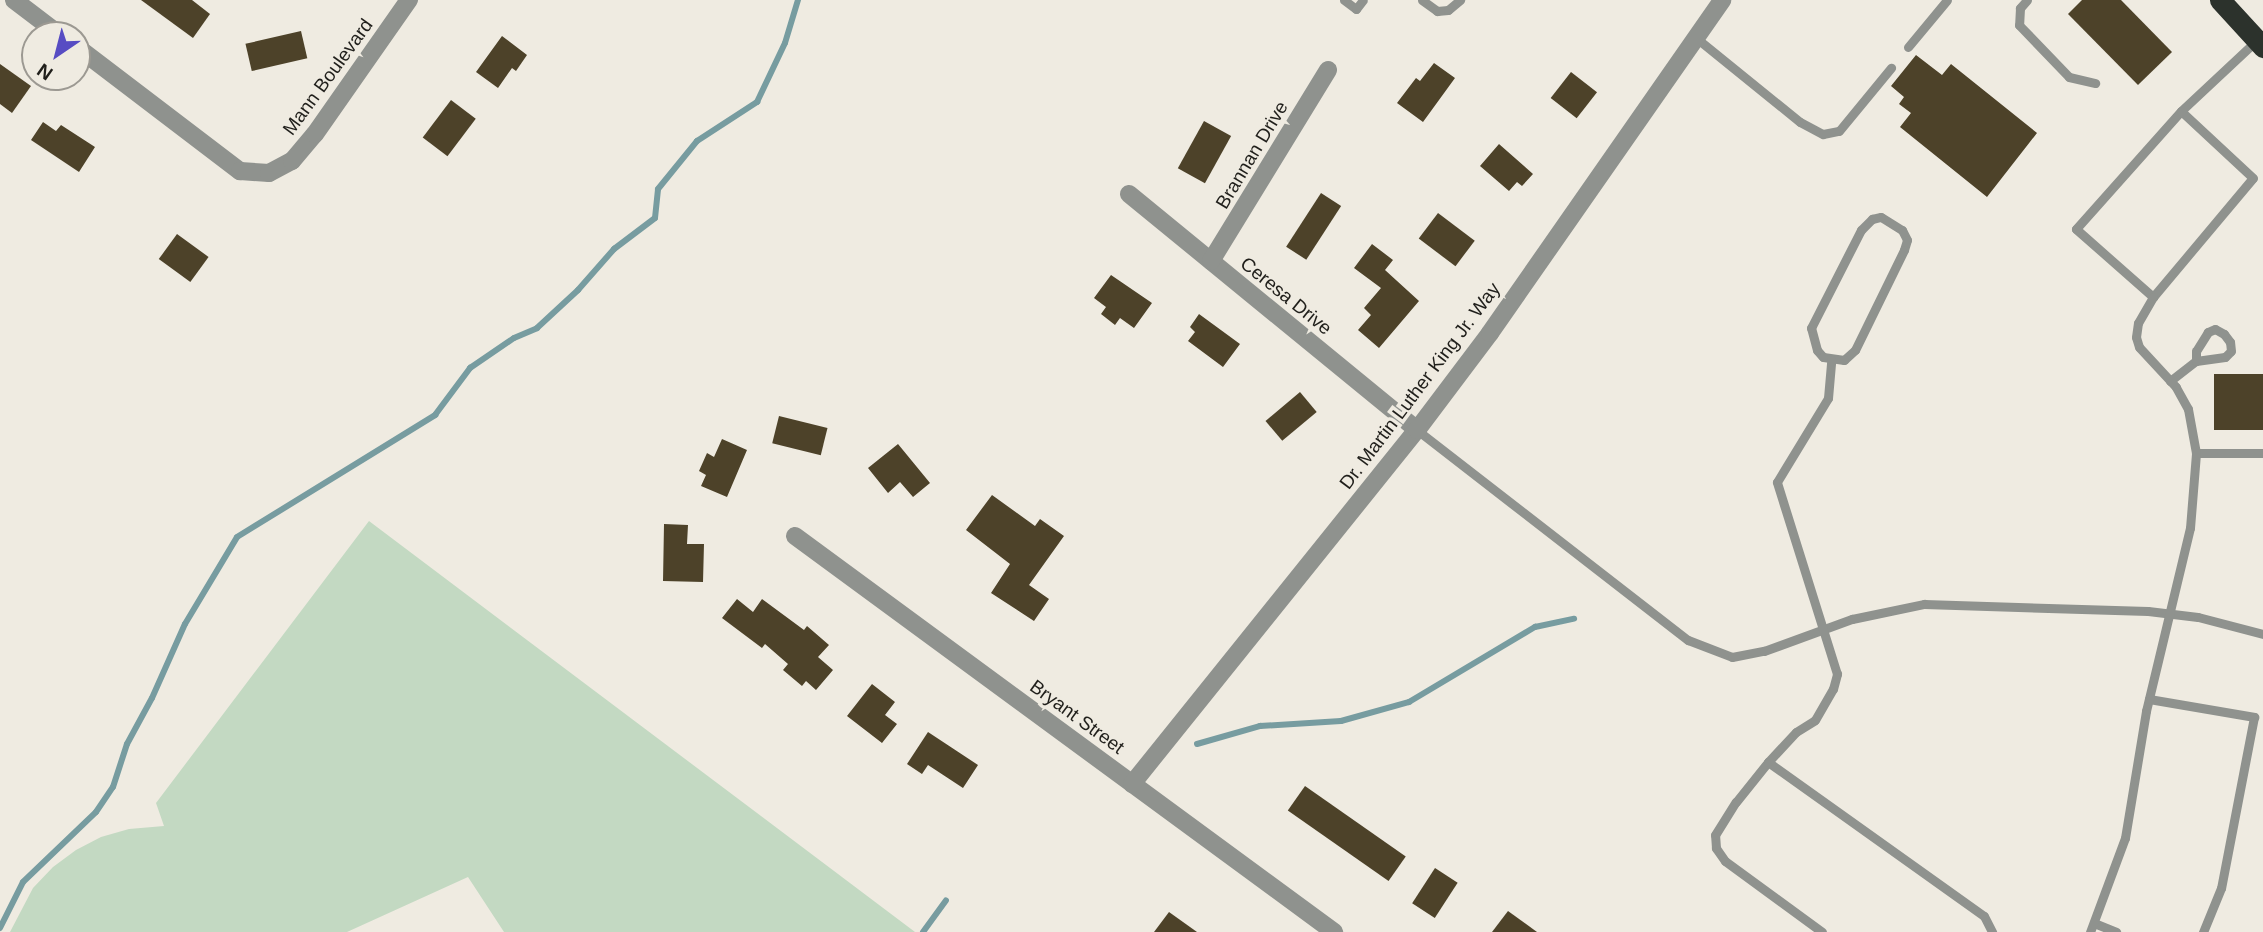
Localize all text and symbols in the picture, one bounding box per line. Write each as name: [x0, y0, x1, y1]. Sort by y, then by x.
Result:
street label: Mann Boulevard: [278, 14, 378, 140]
north arrow: [21, 21, 91, 91]
text: N: [33, 59, 56, 85]
street label: Brannan Drive: [1211, 97, 1293, 213]
street label: Ceresa Drive: [1236, 252, 1336, 340]
street label: Dr. Martin Luther King Jr. Way: [1335, 278, 1505, 494]
street label: Bryant Street: [1025, 675, 1129, 759]

